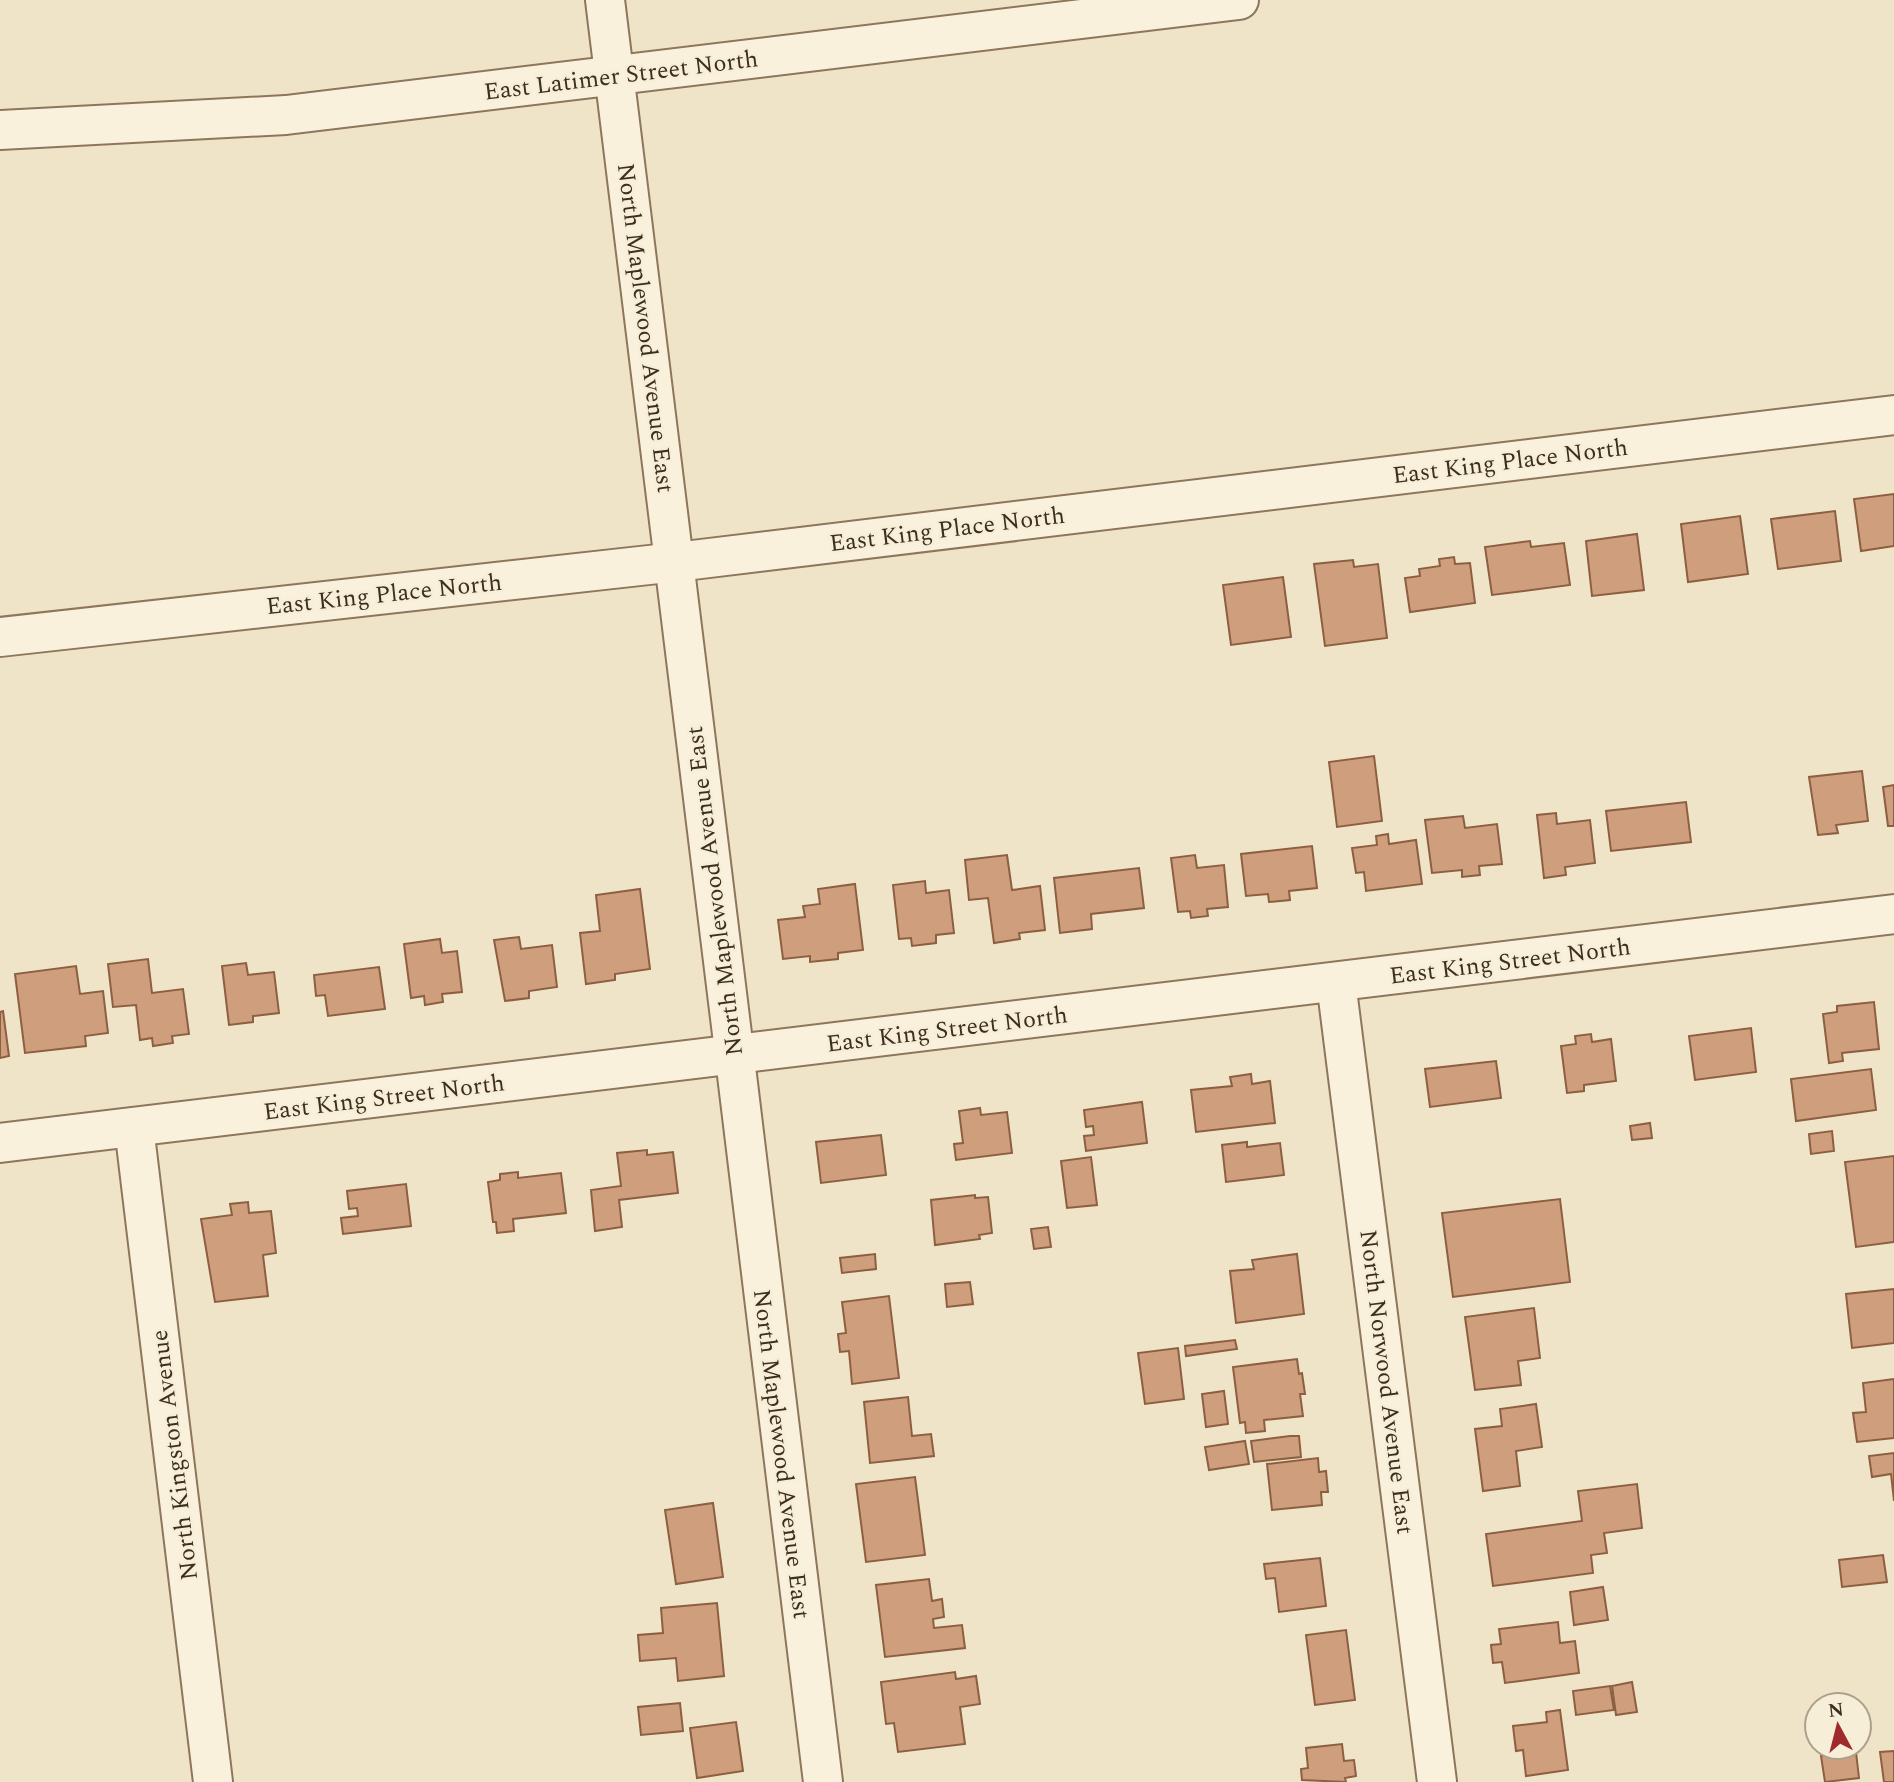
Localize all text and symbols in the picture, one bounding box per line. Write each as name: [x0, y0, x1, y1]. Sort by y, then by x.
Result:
street label: East Latimer Street North: [482, 41, 760, 111]
street label: North Maplewood Avenue East: [607, 161, 683, 495]
street label: East King Place North: [1390, 430, 1630, 494]
street label: East King Place North: [827, 498, 1067, 562]
street label: East King Place North: [264, 565, 504, 625]
street label: North Maplewood Avenue East: [677, 724, 753, 1058]
street label: East King Street North: [1388, 929, 1633, 995]
street label: East King Street North: [825, 997, 1070, 1063]
street label: East King Street North: [262, 1065, 507, 1131]
street label: North Norwood Avenue East: [1349, 1228, 1423, 1537]
street label: North Maplewood Avenue East: [743, 1287, 819, 1621]
street label: North Kingston Avenue: [142, 1328, 208, 1582]
north arrow: [1803, 1691, 1873, 1761]
text: N: [1827, 1695, 1846, 1726]

